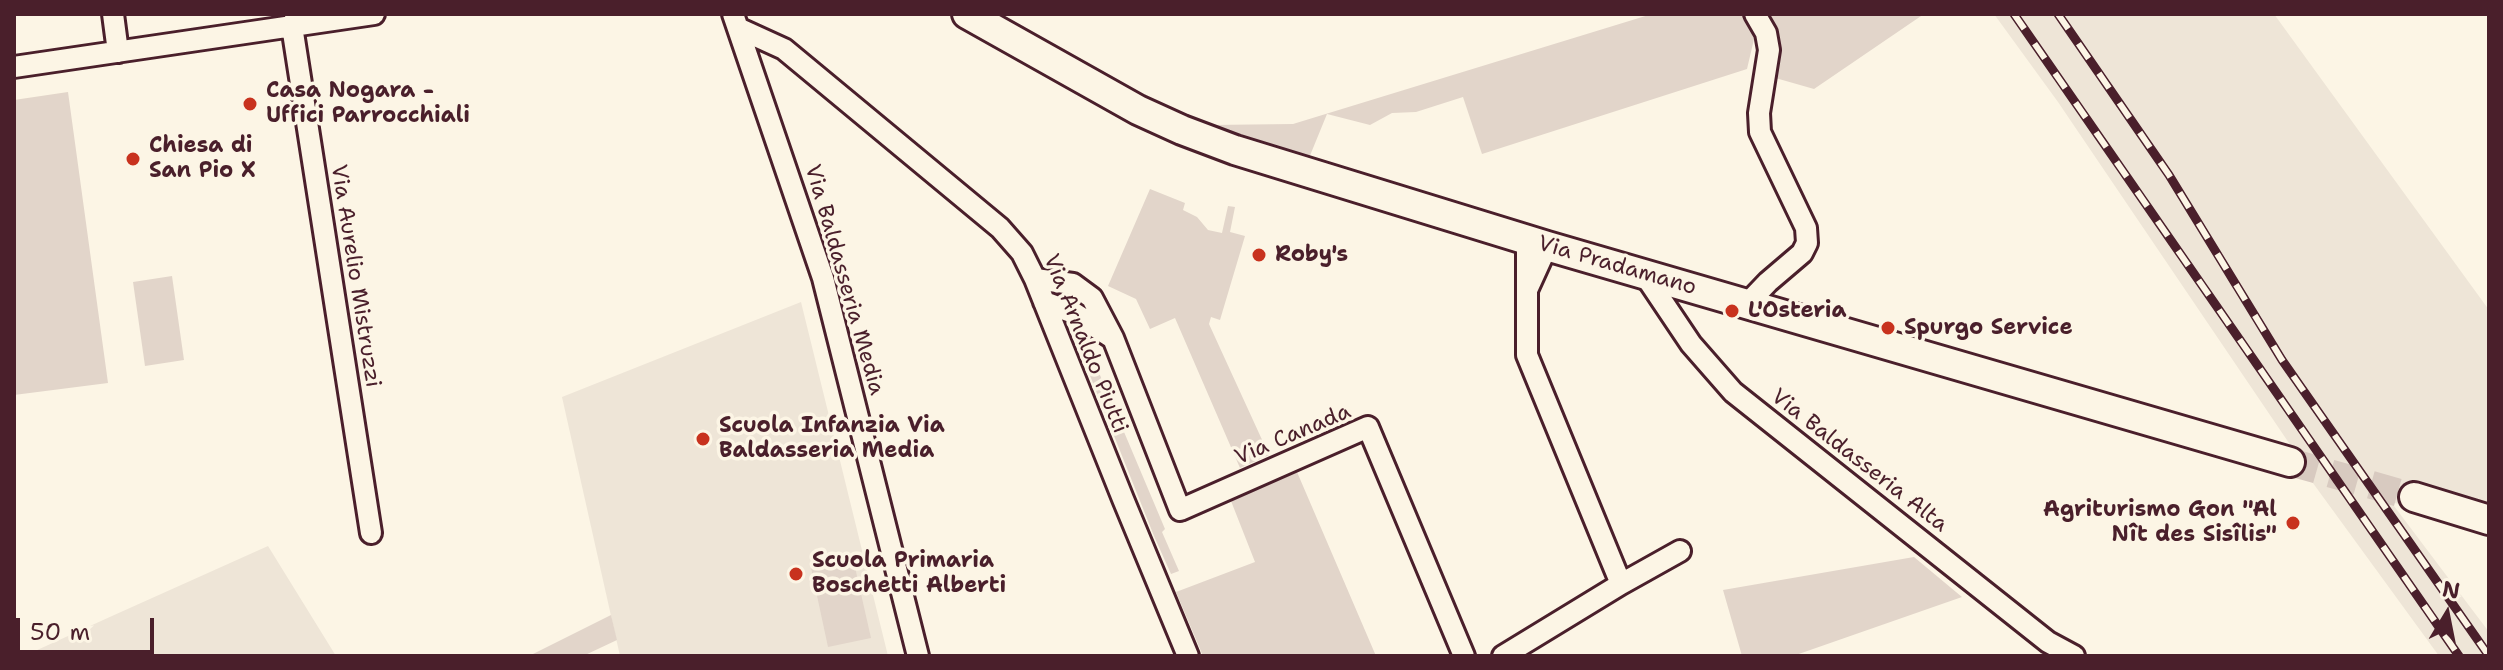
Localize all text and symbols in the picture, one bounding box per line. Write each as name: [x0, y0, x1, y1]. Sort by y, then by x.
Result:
place label: Casa Nogara - Uffici Parrocchiali: [266, 78, 470, 130]
marker: Casa Nogara - Uffici Parrocchiali: [241, 95, 259, 113]
place label: Chiesa di San Pio X: [149, 133, 256, 184]
marker: Chiesa di San Pio X: [124, 150, 142, 168]
street label: Via Baldasseria Media: [798, 162, 890, 398]
street label: Via Aurelio Mistruzzi: [324, 163, 386, 389]
street label: Via Pradamano: [1535, 231, 1699, 301]
place label: Roby's: [1275, 242, 1348, 268]
marker: Roby's: [1250, 246, 1268, 264]
street label: Via Arnaldo Piutti: [1037, 251, 1133, 437]
place label: L'Osteria: [1748, 298, 1847, 324]
marker: L'Osteria: [1723, 302, 1741, 320]
place label: Spurgo Service: [1904, 315, 2073, 341]
marker: Spurgo Service: [1879, 319, 1897, 337]
street label: Via Baldasseria Alta: [1765, 384, 1953, 538]
street label: Via Canada: [1231, 399, 1355, 471]
place label: Scuola Infanzia Via Baldasseria Media: [719, 413, 945, 464]
marker: Scuola Infanzia Via Baldasseria Media: [694, 430, 712, 448]
place label: Agriturismo Gon "Al Nît des Sisîlis": [2043, 497, 2277, 548]
marker: Agriturismo Gon "Al Nît des Sisîlis": [2284, 514, 2302, 532]
place label: Scuola Primaria Boschetti Alberti: [812, 548, 1006, 600]
marker: Scuola Primaria Boschetti Alberti: [787, 565, 805, 583]
north arrow: [2407, 574, 2487, 654]
text: N: [2440, 574, 2462, 606]
scale bar: [20, 602, 158, 652]
text: 50 m: [30, 616, 90, 648]

